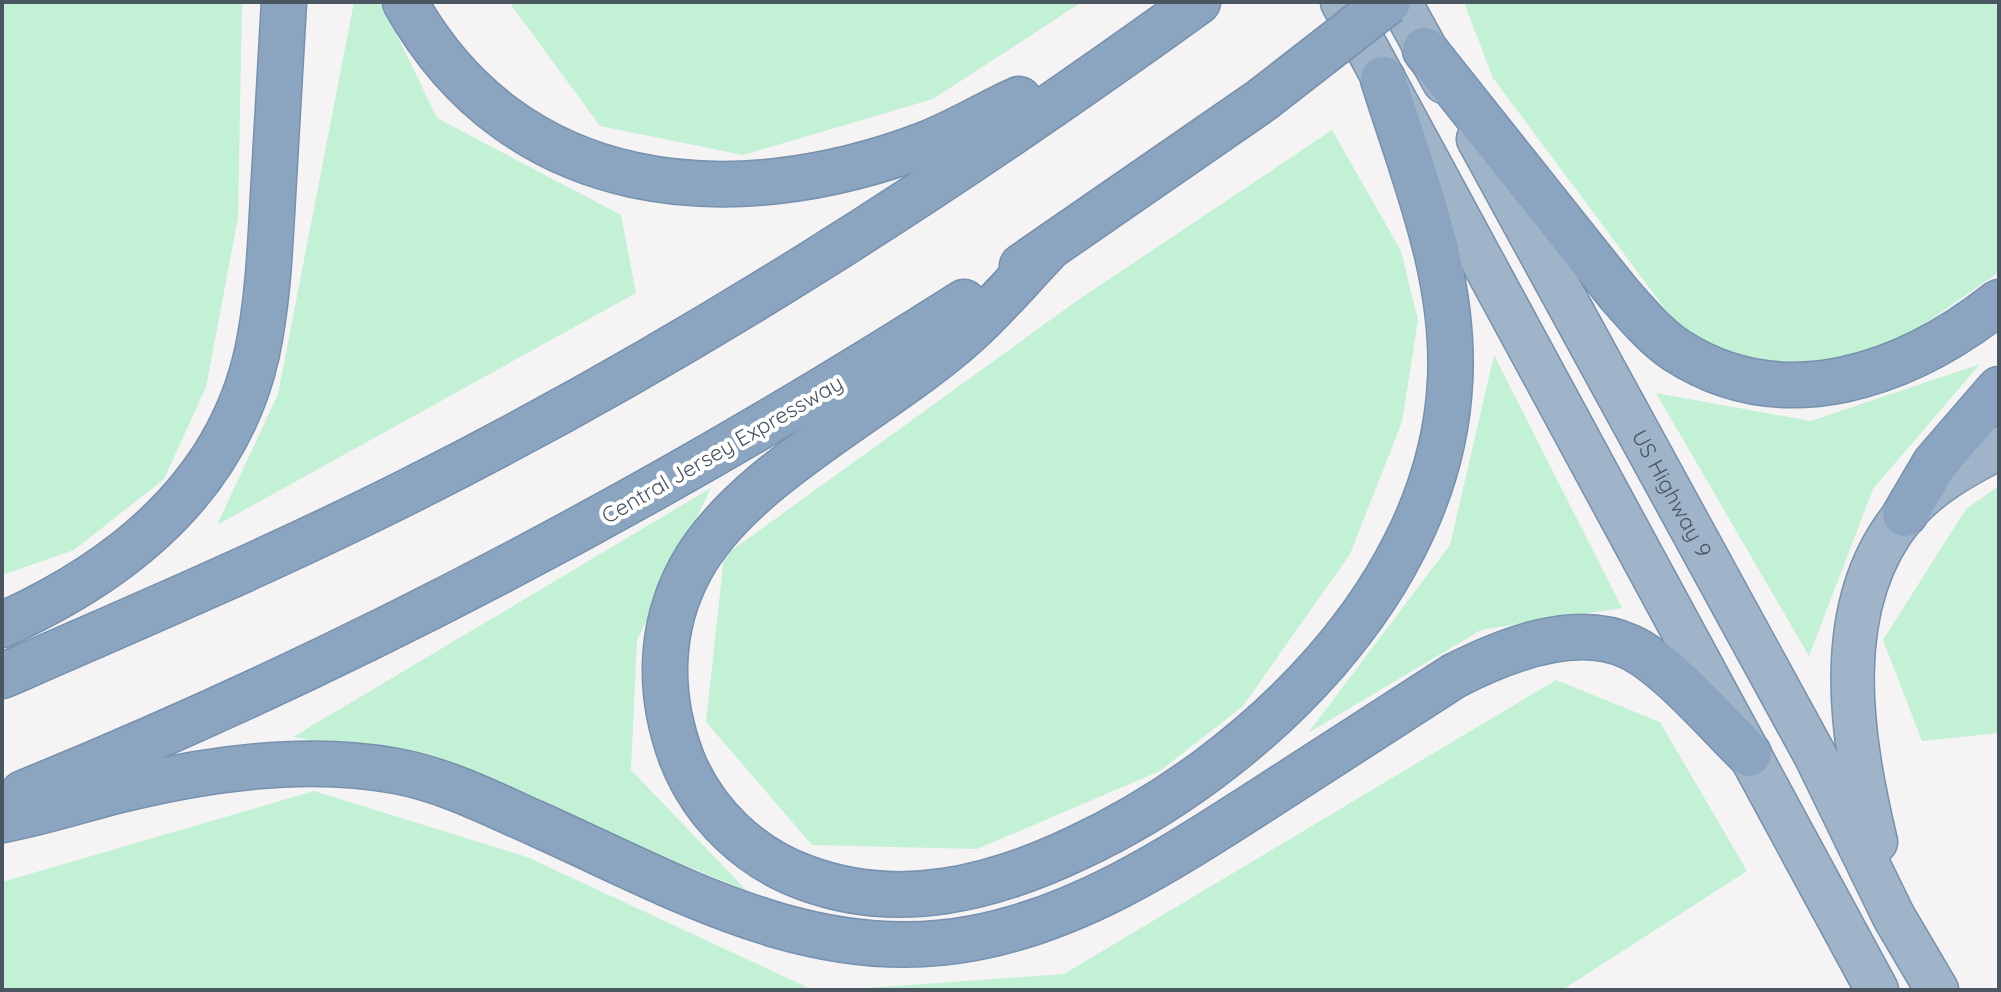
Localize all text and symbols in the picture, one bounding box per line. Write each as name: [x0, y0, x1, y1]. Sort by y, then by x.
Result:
street label: Central Jersey Expressway: [596, 368, 848, 530]
street label: US Highway 9: [1626, 425, 1718, 562]

